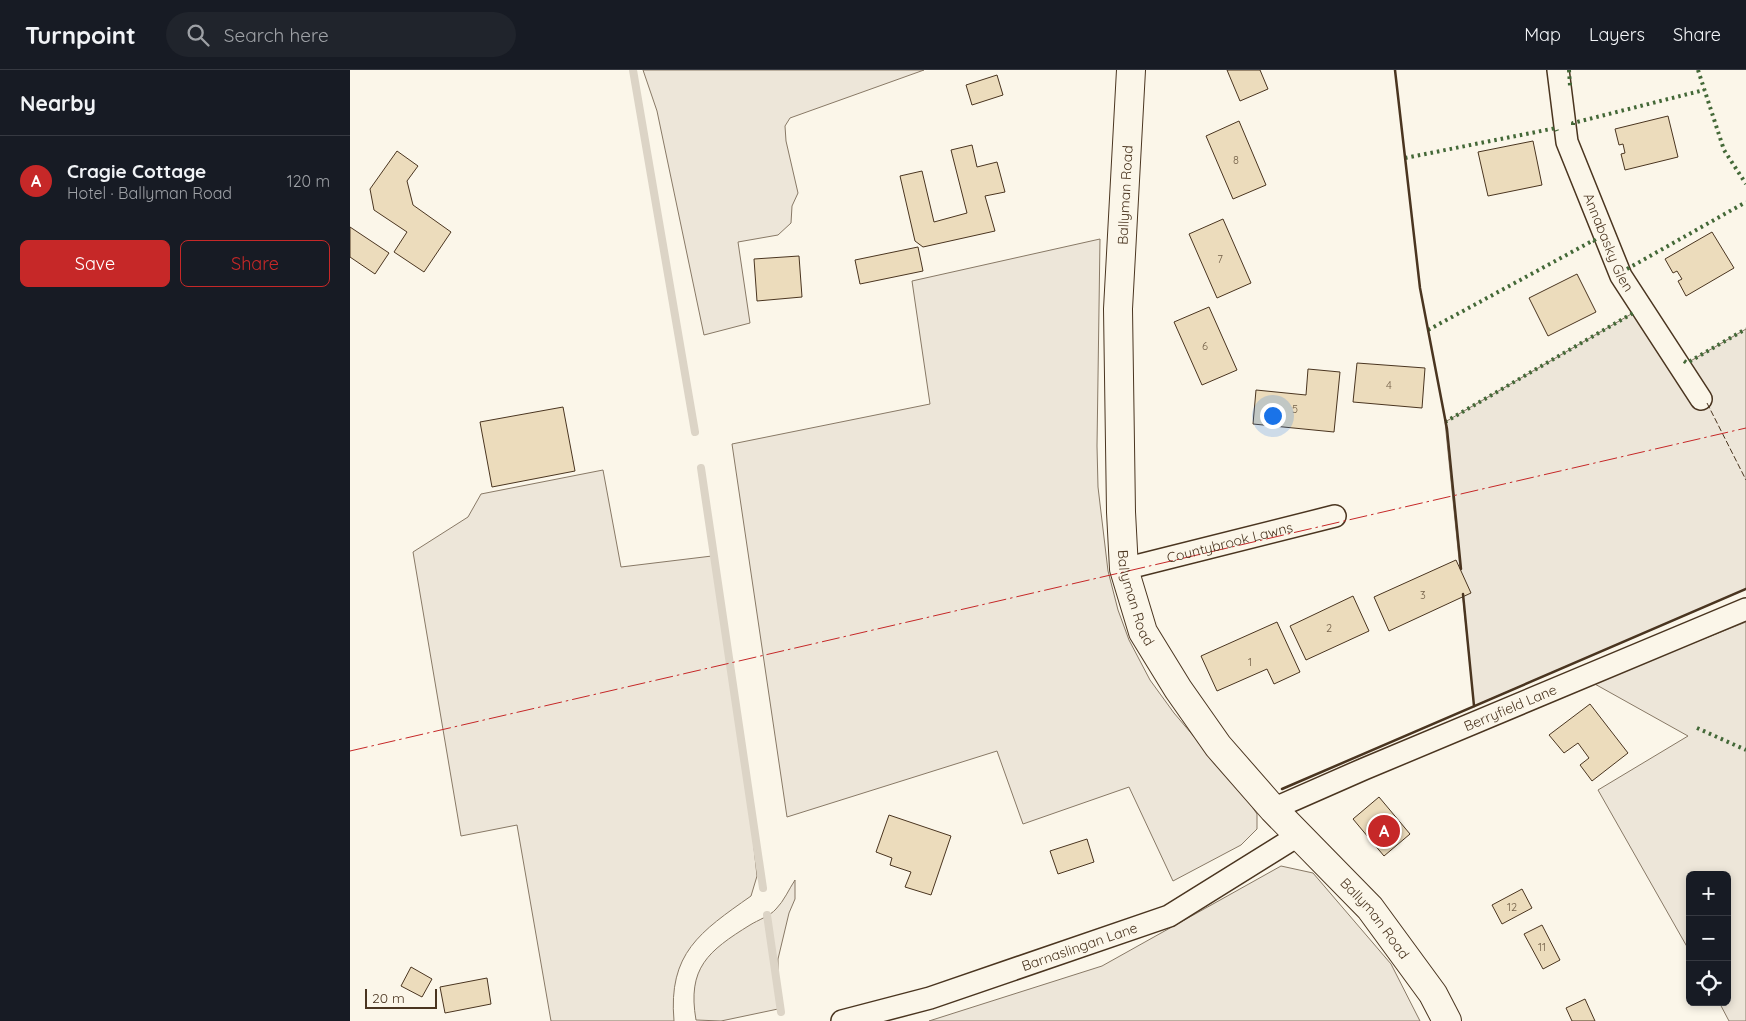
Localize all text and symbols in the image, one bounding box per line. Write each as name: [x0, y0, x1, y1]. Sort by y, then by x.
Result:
search box: [166, 12, 516, 57]
text: Turnpoint: [25, 20, 136, 50]
icon: search: [184, 21, 212, 49]
text: Search here: [224, 23, 329, 47]
text: Map: [1524, 23, 1561, 46]
text: Layers: [1589, 23, 1645, 46]
text: Share: [1673, 23, 1721, 46]
text: Nearby: [20, 90, 96, 116]
street label: Ballyman Road: [1113, 145, 1137, 245]
house number: 8: [1233, 153, 1239, 167]
text: Cragie Cottage: [67, 159, 206, 183]
text: A: [31, 171, 41, 191]
text: 120 m: [287, 171, 330, 191]
text: Hotel · Ballyman Road: [67, 183, 232, 203]
street label: Annabasky Glen: [1579, 190, 1638, 295]
button: Save: [20, 240, 170, 287]
button: Share: [180, 240, 330, 287]
house number: 7: [1217, 252, 1223, 266]
house number: 6: [1202, 339, 1208, 353]
house number: 4: [1386, 378, 1392, 392]
house number: 5: [1292, 402, 1298, 416]
your location: [1260, 403, 1286, 429]
street label: Countybrook Lawns: [1165, 518, 1295, 567]
street label: Ballyman Road: [1114, 549, 1158, 649]
house number: 3: [1420, 588, 1426, 602]
house number: 2: [1326, 621, 1332, 635]
house number: 1: [1248, 655, 1252, 669]
street label: Berryfield Lane: [1461, 680, 1560, 735]
pin: A: [1368, 812, 1400, 850]
map controls: [1686, 871, 1731, 1006]
button: +: [1686, 871, 1731, 916]
street label: Ballyman Road: [1336, 874, 1413, 962]
house number: 12: [1507, 900, 1517, 914]
button: −: [1686, 916, 1731, 961]
street label: Barnaslingan Lane: [1019, 918, 1140, 975]
house number: 11: [1538, 940, 1546, 954]
button: locate: [1686, 961, 1731, 1006]
scale bar: [365, 986, 438, 1009]
text: 20 m: [372, 989, 405, 1007]

